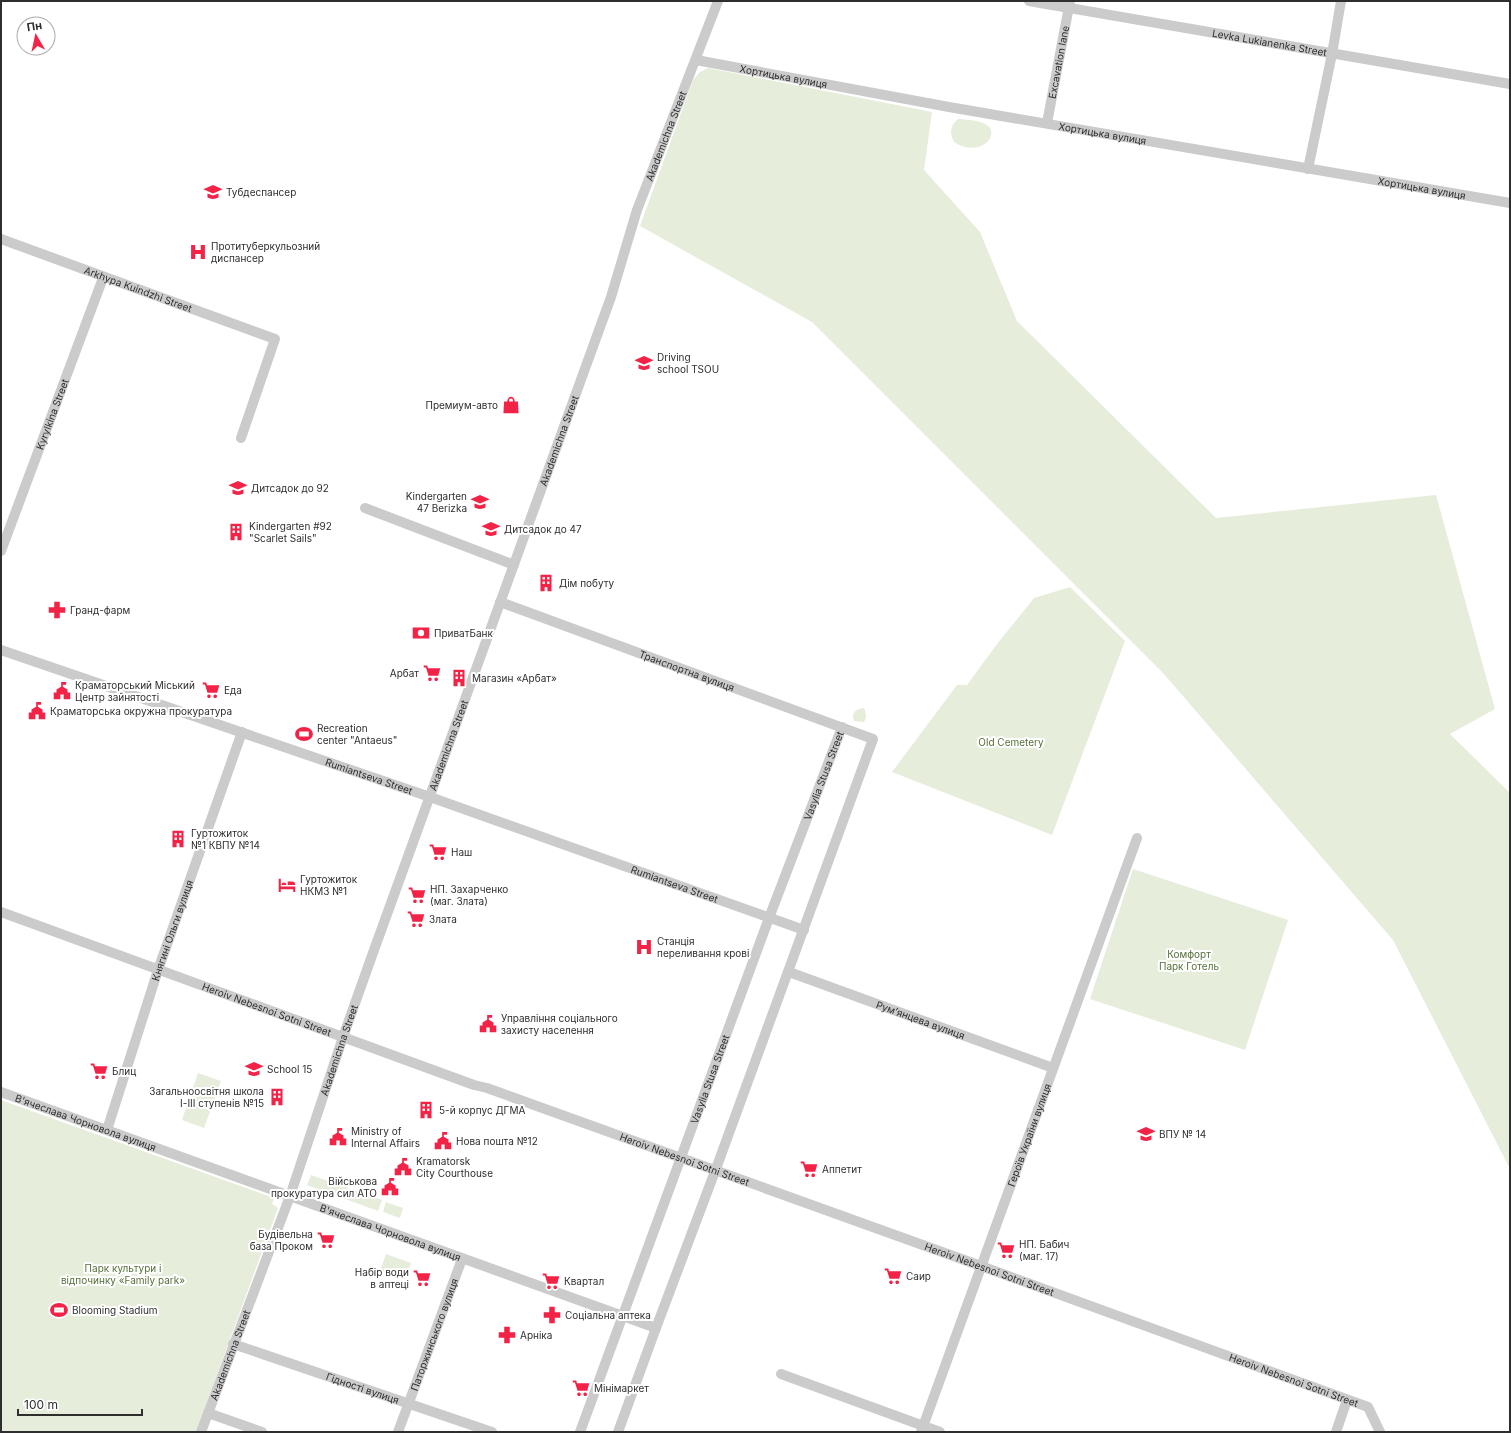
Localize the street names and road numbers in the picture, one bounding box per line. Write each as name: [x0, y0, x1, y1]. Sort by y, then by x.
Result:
street label: Excavation lane: [1046, 24, 1071, 100]
street label: Levka Lukianenka Street: [1211, 27, 1328, 58]
street label: Хортицька вулиця: [739, 62, 828, 90]
street label: Akademichna Street: [643, 89, 689, 183]
street label: Хортицька вулиця: [1058, 120, 1147, 147]
street label: Хортицька вулиця: [1377, 174, 1467, 201]
street label: Arkhypa Kuindzhi Street: [82, 264, 195, 315]
street label: Kyrylkina Street: [33, 377, 71, 451]
street label: Akademichna Street: [537, 393, 581, 488]
street label: Транспортна вулиця: [637, 648, 736, 694]
street label: Akademichna Street: [426, 698, 470, 792]
street label: Vasylia Stusa Street: [801, 729, 846, 822]
street label: Rumiantseva Street: [324, 756, 415, 797]
street label: Rumiantseva Street: [629, 863, 720, 905]
street label: Княгині Ольги вулиця: [149, 878, 195, 982]
street label: Heroiv Nebesnoi Sotni Street: [201, 980, 334, 1039]
street label: Рум’янцева вулиця: [875, 998, 967, 1041]
street label: Akademichna Street: [318, 1002, 360, 1097]
street label: Vasylia Stusa Street: [688, 1032, 732, 1125]
street label: Героїв України вулиця: [1005, 1082, 1053, 1188]
street label: В'ячеслава Чорновола вулиця: [14, 1092, 158, 1153]
street label: Heroiv Nebesnoi Sotni Street: [618, 1130, 752, 1188]
street label: В'ячеслава Чорновола вулиця: [318, 1201, 463, 1263]
street label: Heroiv Nebesnoi Sotni Street: [923, 1240, 1056, 1298]
street label: Паторжинського вулиця: [408, 1277, 460, 1392]
street label: Akademichna Street: [207, 1308, 253, 1402]
street label: Heroiv Nebesnoi Sotni Street: [1228, 1351, 1361, 1409]
street label: Гідності вулиця: [325, 1370, 401, 1406]

